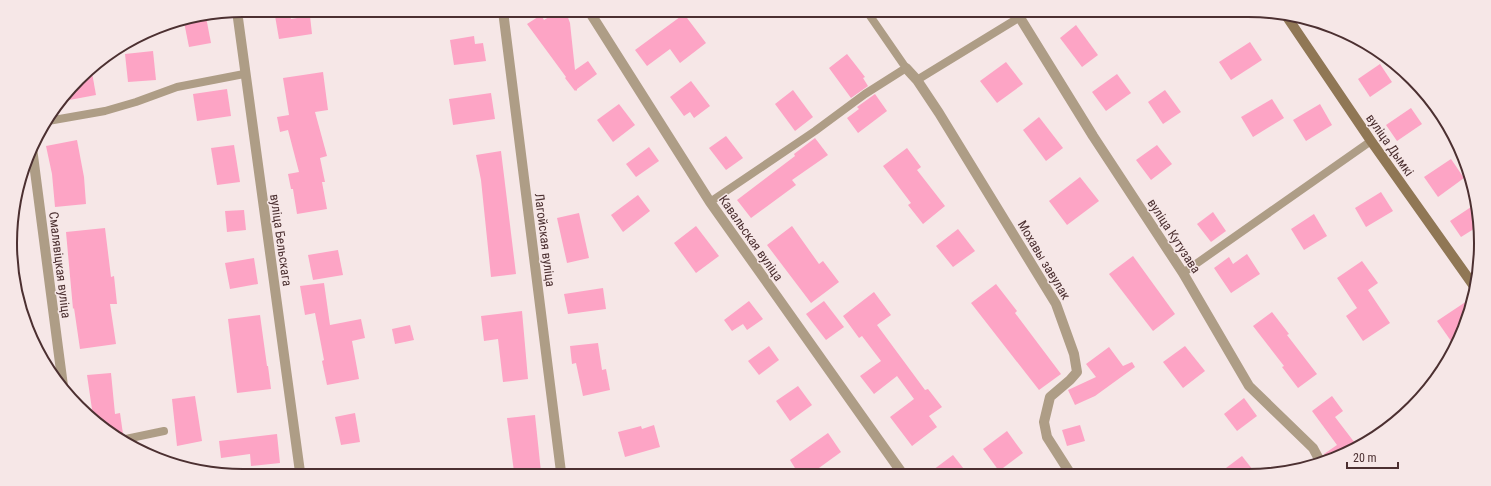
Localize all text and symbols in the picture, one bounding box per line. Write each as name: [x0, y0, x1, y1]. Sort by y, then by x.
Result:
street label: вуліца Дымкі: [1363, 111, 1417, 179]
street label: Лагойская вуліца: [532, 192, 558, 288]
street label: Кавальская вуліца: [716, 192, 786, 284]
street label: вуліца Бельскага: [267, 193, 295, 287]
street label: вуліца Кутузава: [1144, 196, 1204, 276]
street label: Смалявіцкая вуліца: [46, 211, 74, 319]
street label: Мохавы завулак: [1015, 218, 1074, 303]
scale bar: [1347, 444, 1398, 470]
text: 20 m: [1353, 451, 1377, 465]

